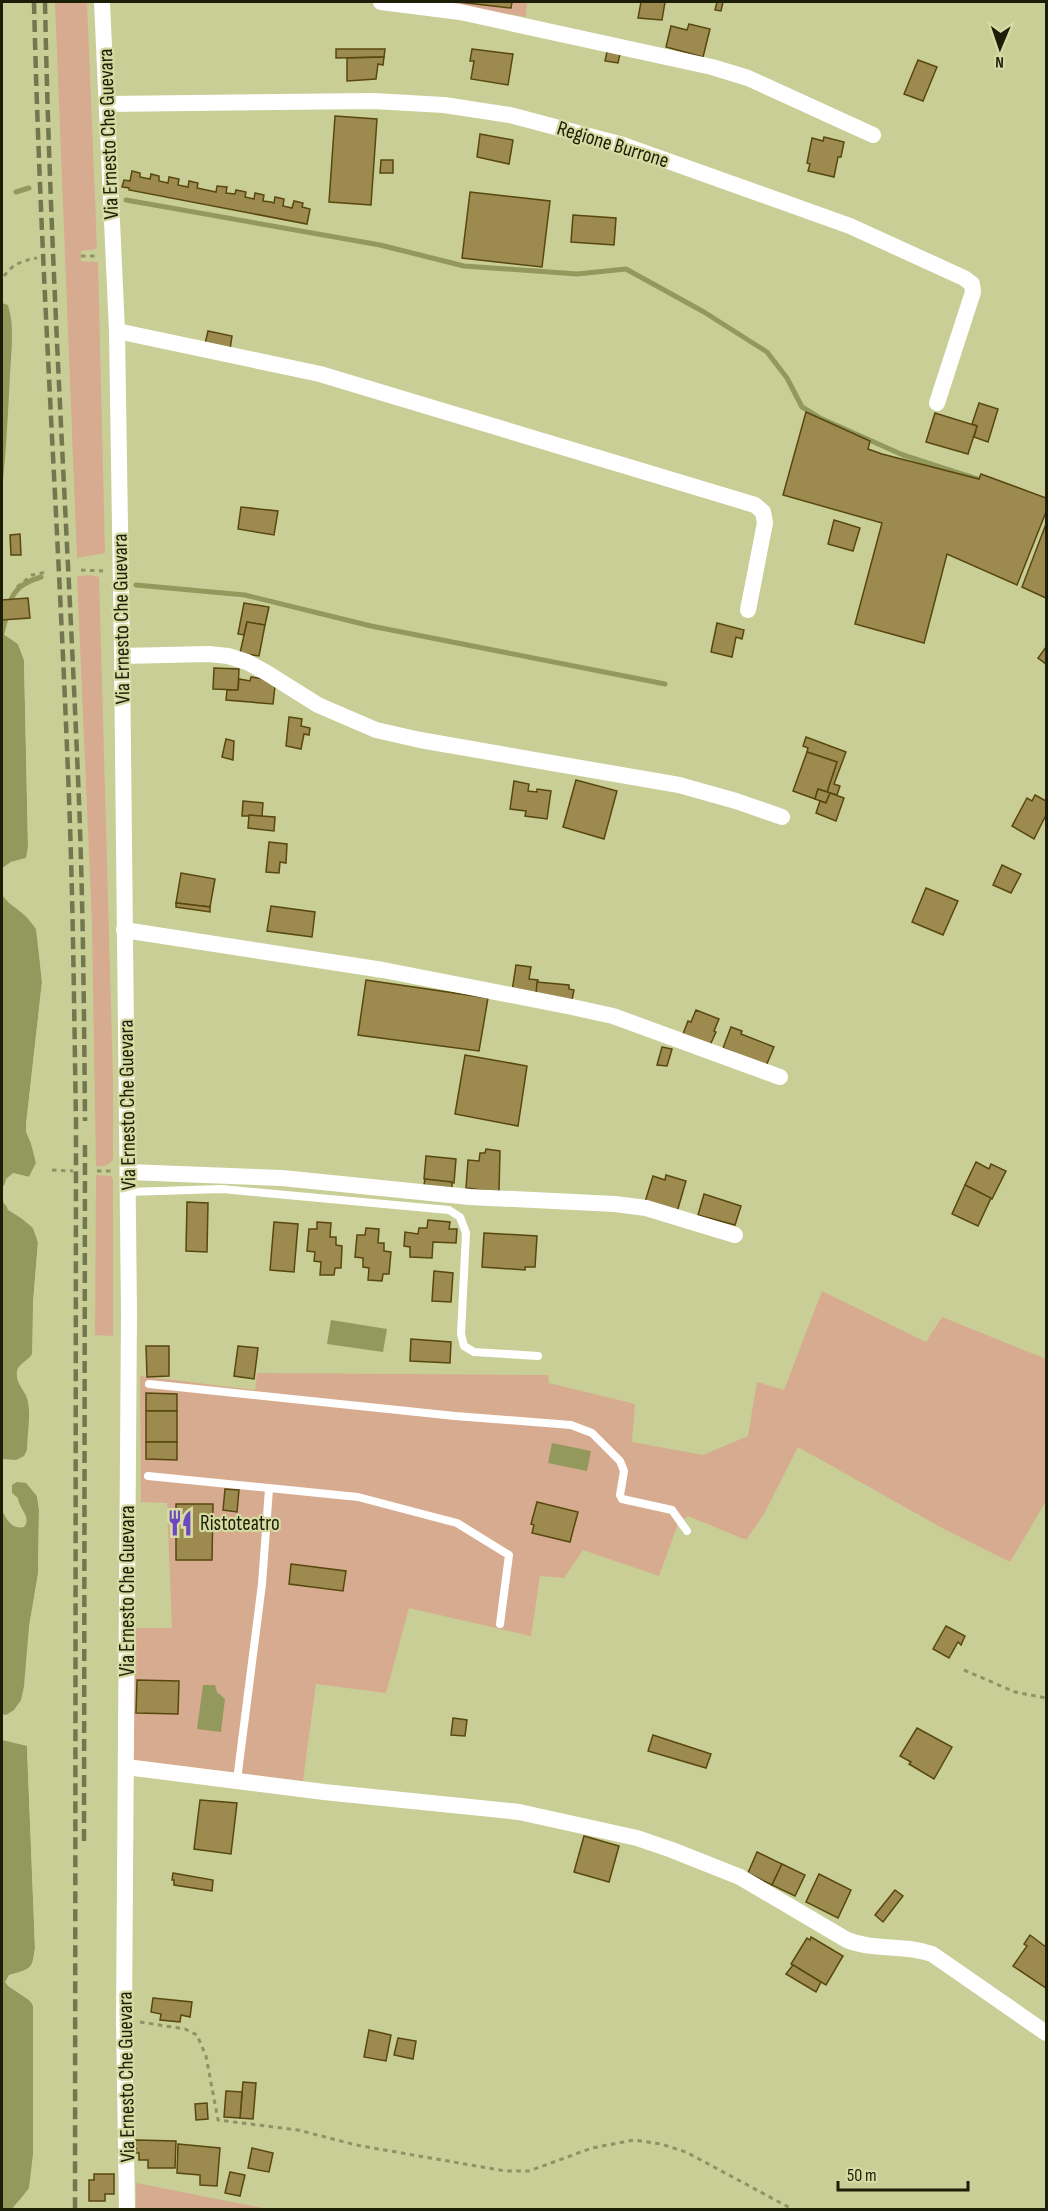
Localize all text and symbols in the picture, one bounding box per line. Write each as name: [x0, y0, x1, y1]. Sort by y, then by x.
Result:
north arrow: [970, 18, 1030, 78]
street label: Via Ernesto Che Guevara: [93, 48, 124, 220]
text: N: [995, 52, 1004, 71]
street label: Regione Burrone: [554, 116, 672, 173]
street label: Via Ernesto Che Guevara: [108, 533, 135, 705]
street label: Via Ernesto Che Guevara: [114, 1019, 141, 1191]
street label: Via Ernesto Che Guevara: [115, 1506, 140, 1676]
restaurant icon: Ristoteatro: [165, 1508, 195, 1538]
place label: Ristoteatro: [200, 1511, 280, 1536]
street label: Via Ernesto Che Guevara: [113, 1991, 140, 2163]
scale bar: [838, 2154, 968, 2192]
text: 50 m: [847, 2165, 877, 2186]

